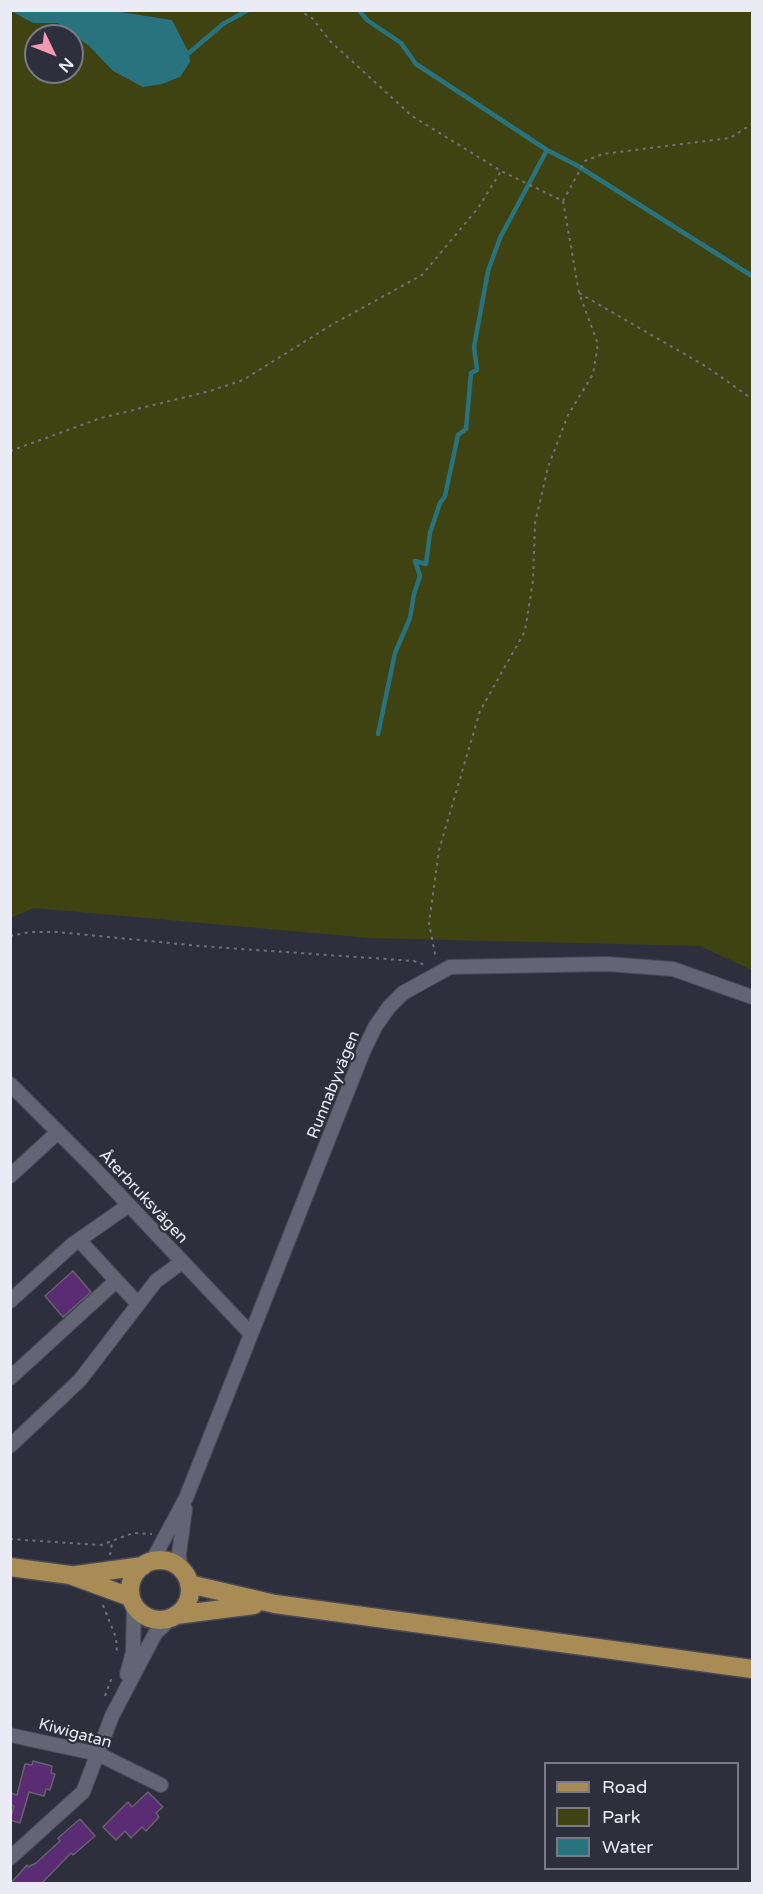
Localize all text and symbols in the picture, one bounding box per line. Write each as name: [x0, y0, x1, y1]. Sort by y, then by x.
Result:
north arrow: [24, 24, 84, 84]
text: N: [54, 53, 77, 76]
street label: Runnabyvägen: [304, 1028, 364, 1142]
street label: Återbruksvägen: [95, 1146, 191, 1248]
street label: Kiwigatan: [36, 1715, 114, 1753]
legend: [544, 1762, 739, 1870]
text: Road: [602, 1776, 647, 1798]
text: Park: [602, 1806, 640, 1828]
text: Water: [602, 1836, 653, 1858]

